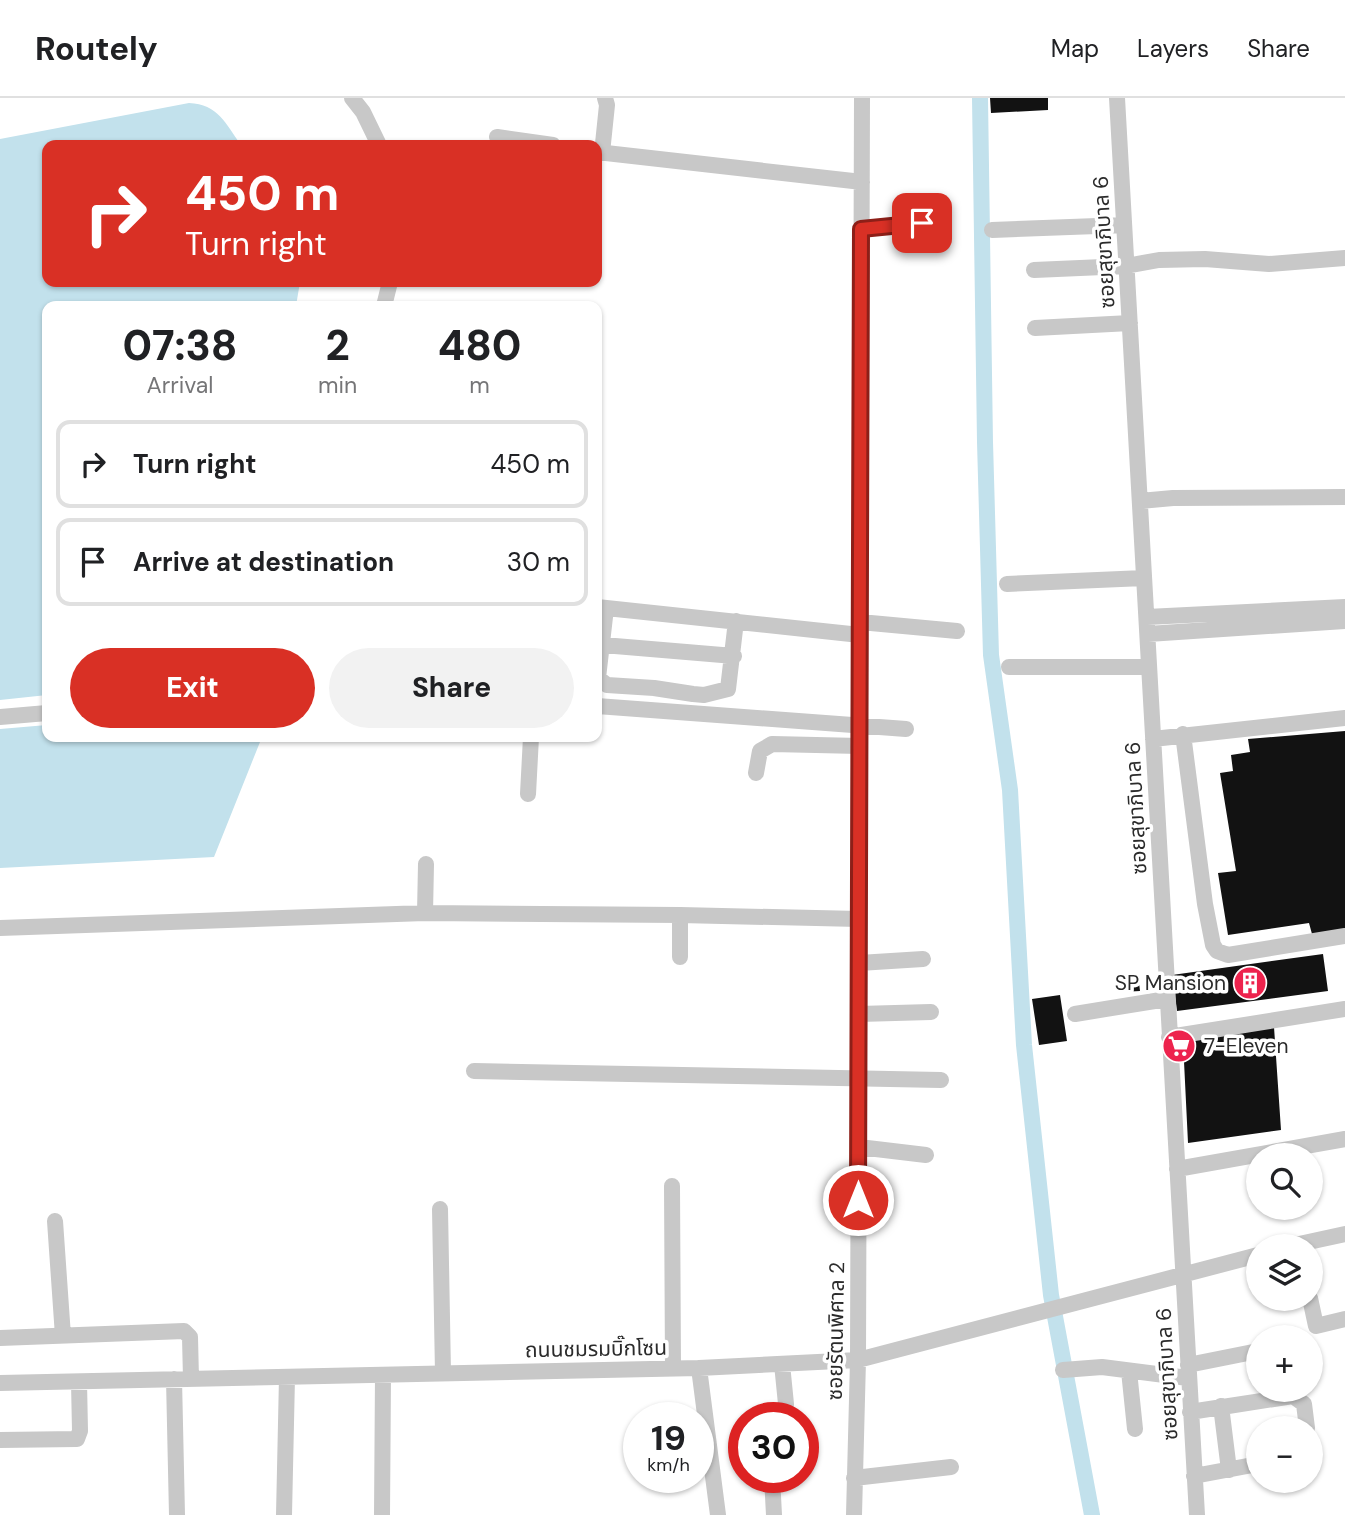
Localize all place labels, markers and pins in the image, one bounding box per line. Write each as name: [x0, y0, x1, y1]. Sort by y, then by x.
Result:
pin: [892, 193, 952, 253]
building icon: SP Mansion: [1231, 964, 1269, 1002]
place label: SP Mansion: [1115, 969, 1226, 997]
supermarket icon: 7-Eleven: [1160, 1027, 1198, 1065]
place label: 7-Eleven: [1204, 1032, 1288, 1060]

